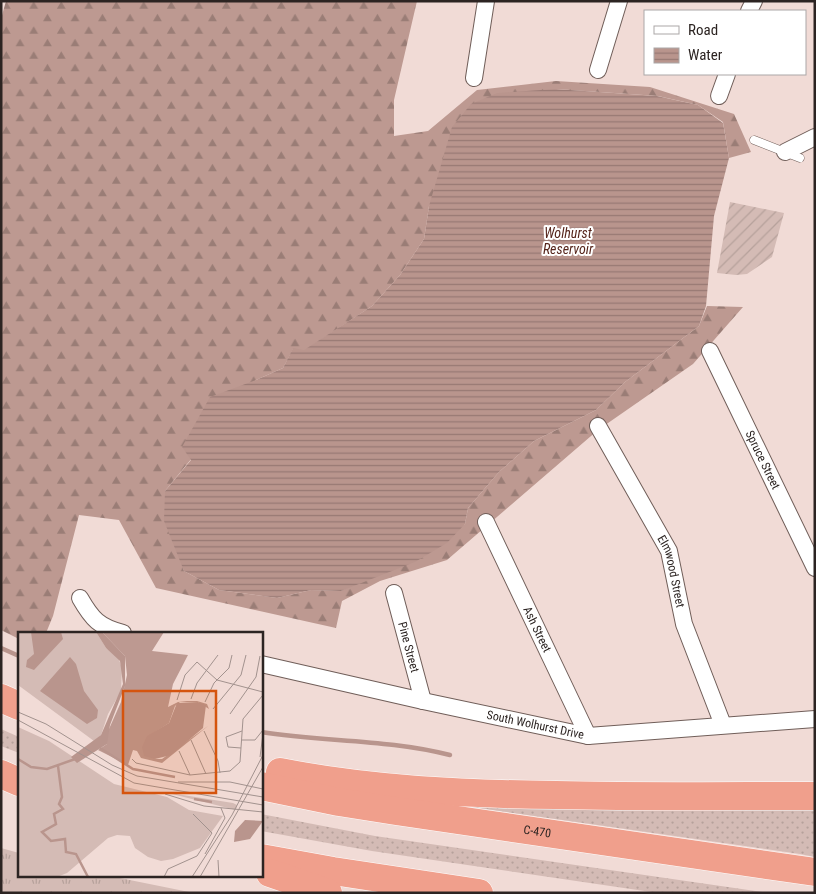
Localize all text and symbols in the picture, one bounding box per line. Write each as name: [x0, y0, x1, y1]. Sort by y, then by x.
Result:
legend: [644, 10, 806, 75]
text: Road: [688, 21, 718, 39]
text: Water: [688, 46, 723, 64]
water label: Wolhurst Reservoir: [543, 225, 594, 257]
street label: Spruce Street: [743, 428, 783, 492]
street label: Elmwood Street: [655, 533, 688, 609]
street label: Ash Street: [520, 604, 554, 655]
street label: Pine Street: [395, 620, 422, 674]
inset map: [18, 632, 262, 876]
street label: South Wolhurst Drive: [485, 708, 586, 742]
street label: C-470: [523, 823, 552, 840]

